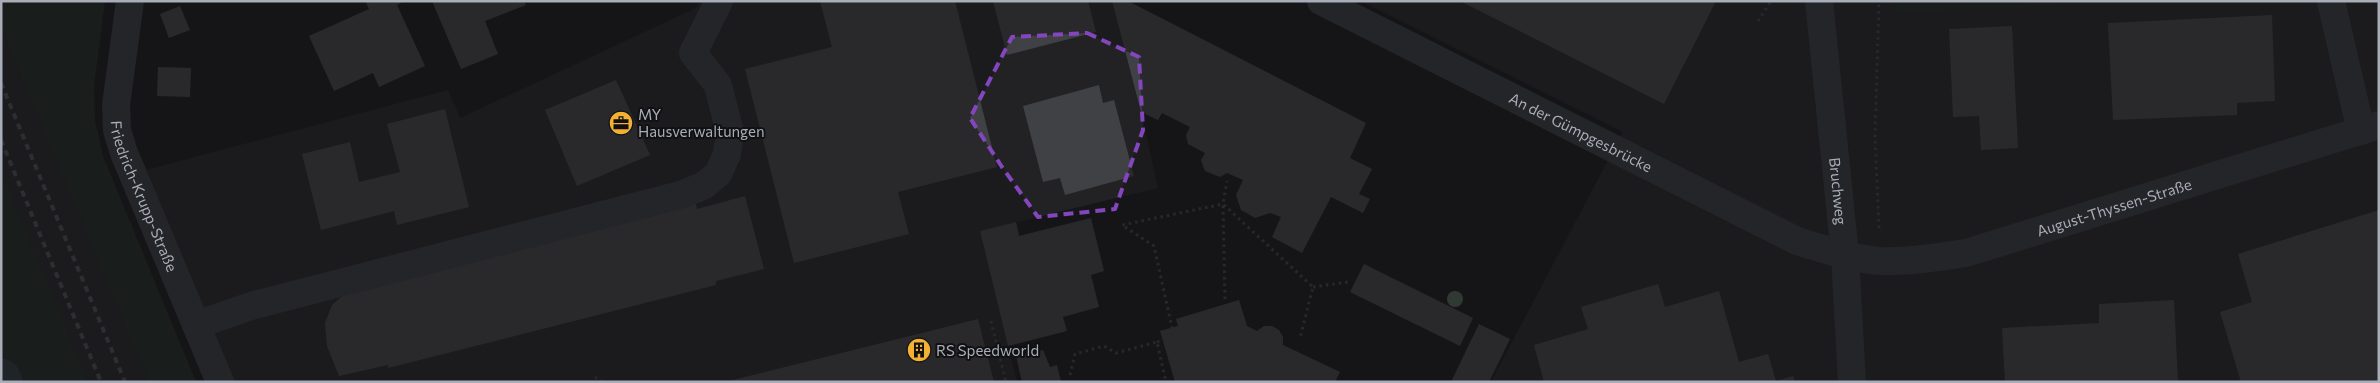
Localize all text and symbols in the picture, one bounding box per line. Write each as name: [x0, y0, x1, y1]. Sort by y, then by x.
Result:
street label: An der Gümpgesbrücke: [1506, 88, 1655, 176]
place label: MY Hausverwaltungen: [638, 105, 765, 140]
office icon: MY Hausverwaltungen: [608, 110, 634, 136]
street label: Friedrich-Krupp-Straße: [108, 120, 182, 274]
street label: Bruchweg: [1826, 156, 1851, 226]
street label: August-Thyssen-Straße: [2034, 175, 2194, 240]
building icon: RS Speedworld: [906, 337, 932, 363]
place label: RS Speedworld: [936, 341, 1039, 359]

